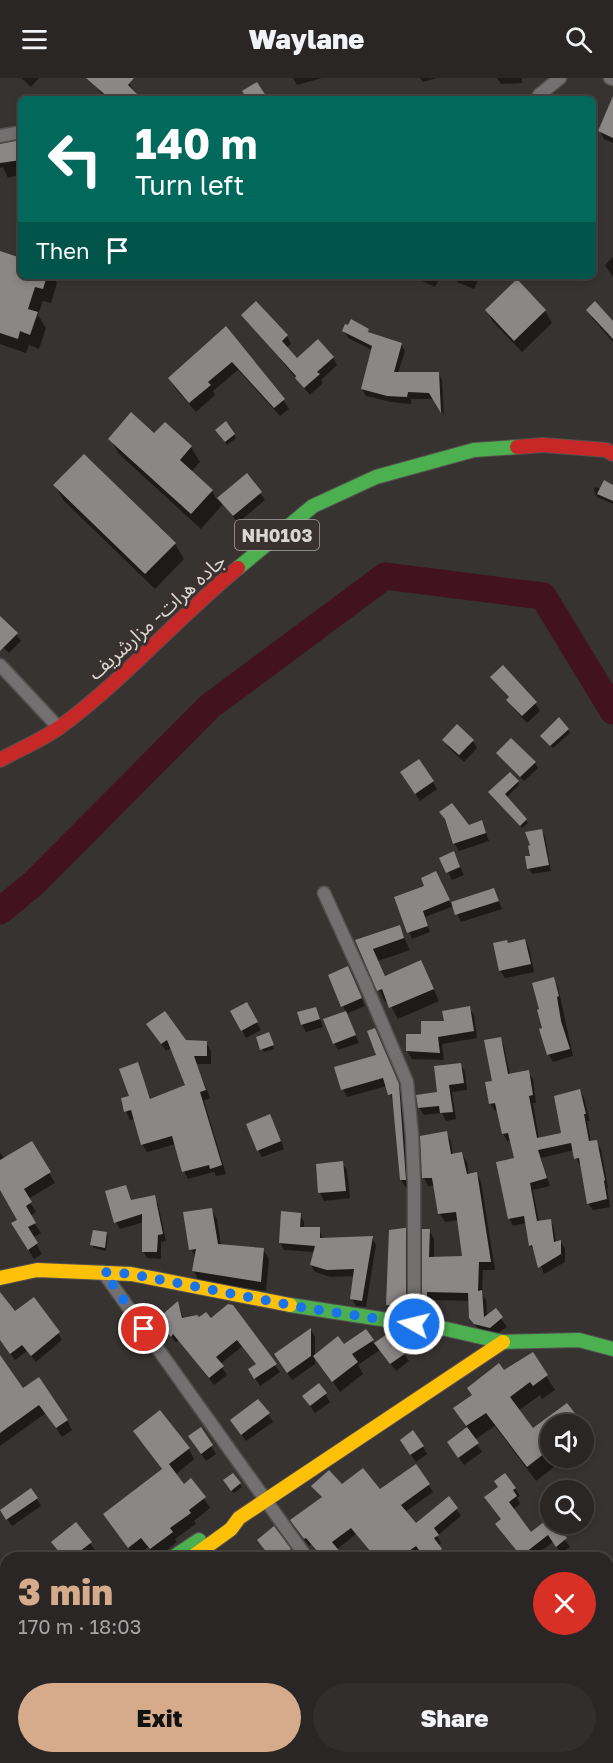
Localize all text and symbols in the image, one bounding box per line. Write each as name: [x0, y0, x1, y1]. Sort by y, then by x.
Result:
icon: menu: [18, 23, 51, 56]
text: Waylane: [249, 23, 364, 55]
icon: search: [562, 23, 595, 56]
text: 140 m: [135, 118, 257, 168]
icon: left: [36, 120, 114, 198]
text: Turn left: [135, 169, 244, 201]
icon: arrive: [101, 234, 134, 267]
text: Then: [36, 237, 89, 264]
road number: NH0103: [235, 520, 319, 550]
street label: جاده هرات- مزارشریف: [82, 548, 230, 685]
position arrow: [382, 1292, 446, 1356]
pin: [118, 1303, 169, 1354]
icon: arrive: [127, 1312, 160, 1345]
map controls: [540, 1414, 594, 1534]
button: sound: [540, 1414, 594, 1468]
button: search: [540, 1480, 594, 1534]
text: 3 min: [18, 1570, 113, 1613]
button: close: [533, 1572, 596, 1635]
text: 170 m · 18:03: [18, 1614, 141, 1638]
button: Exit: [18, 1683, 301, 1752]
button: Share: [313, 1683, 596, 1752]

